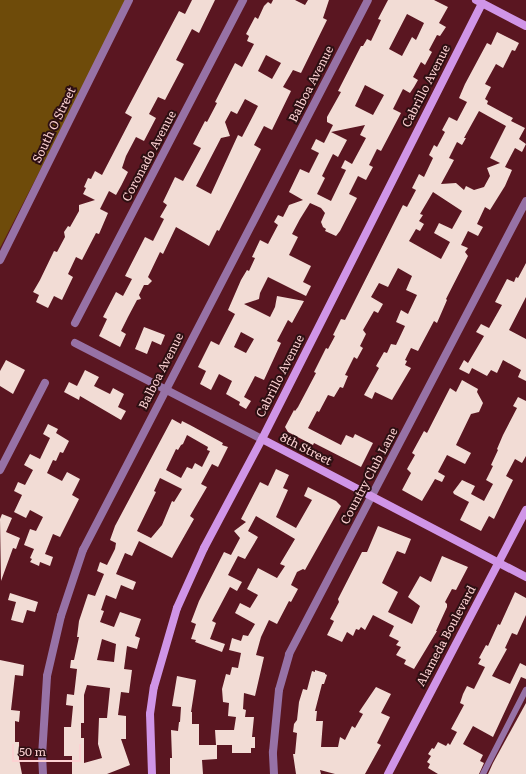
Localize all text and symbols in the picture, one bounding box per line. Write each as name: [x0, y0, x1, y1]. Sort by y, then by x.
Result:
street label: Cabrillo Avenue: [399, 42, 453, 130]
street label: Balboa Avenue: [286, 43, 336, 125]
street label: South O Street: [29, 85, 79, 165]
street label: Coronado Avenue: [119, 108, 179, 204]
street label: Balboa Avenue: [136, 330, 186, 412]
street label: Cabrillo Avenue: [253, 332, 307, 420]
street label: Country Club Lane: [337, 425, 401, 527]
street label: 8th Street: [278, 430, 334, 468]
street label: Alameda Boulevard: [413, 583, 479, 689]
scale bar: [14, 736, 83, 762]
text: 50 m: [19, 742, 46, 760]

